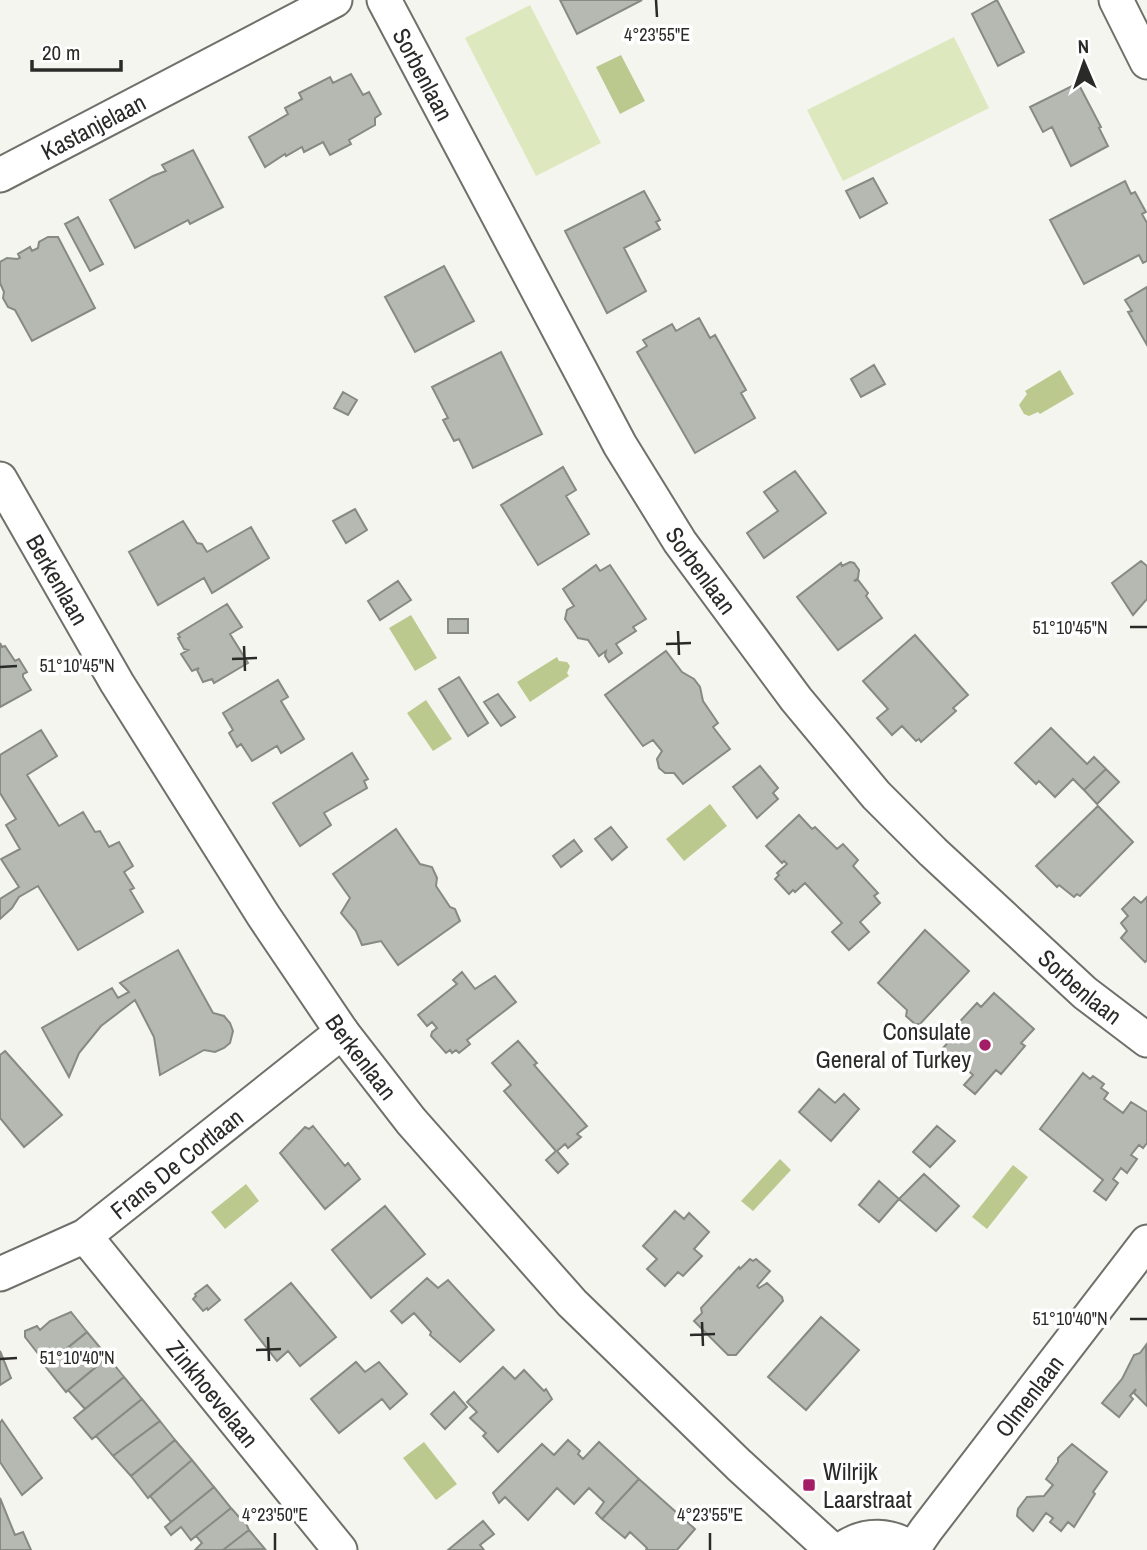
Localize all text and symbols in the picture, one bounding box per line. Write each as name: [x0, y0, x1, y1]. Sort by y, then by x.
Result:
street label: Sorbenlaan: [386, 22, 461, 126]
text: 4°23'55"E: [624, 22, 690, 47]
scale bar: [32, 28, 121, 72]
north arrow: [1049, 28, 1119, 98]
text: N: [1077, 33, 1089, 59]
text: 20 m: [42, 38, 80, 67]
street label: Kastanjelaan: [35, 86, 151, 167]
street label: Sorbenlaan: [658, 521, 744, 620]
street label: Berkenlaan: [19, 528, 96, 631]
text: 51°10'45"N: [1032, 615, 1108, 640]
text: 51°10'45"N: [39, 653, 115, 678]
street label: Sorbenlaan: [1031, 942, 1129, 1031]
street label: Berkenlaan: [319, 1008, 404, 1106]
place label: Consulate General of Turkey: [816, 1015, 971, 1075]
marker: Consulate General of Turkey: [977, 1037, 993, 1053]
street label: Frans De Cortlaan: [104, 1101, 250, 1226]
text: 51°10'40"N: [1032, 1306, 1108, 1331]
street label: Zinkhoevelaan: [160, 1333, 266, 1454]
text: 51°10'40"N: [39, 1345, 115, 1370]
street label: Olmenlaan: [987, 1348, 1071, 1443]
place label: Wilrijk Laarstraat: [823, 1455, 912, 1515]
marker: Wilrijk Laarstraat: [801, 1477, 817, 1493]
text: 4°23'50"E: [242, 1502, 308, 1527]
text: 4°23'55"E: [677, 1502, 743, 1527]

